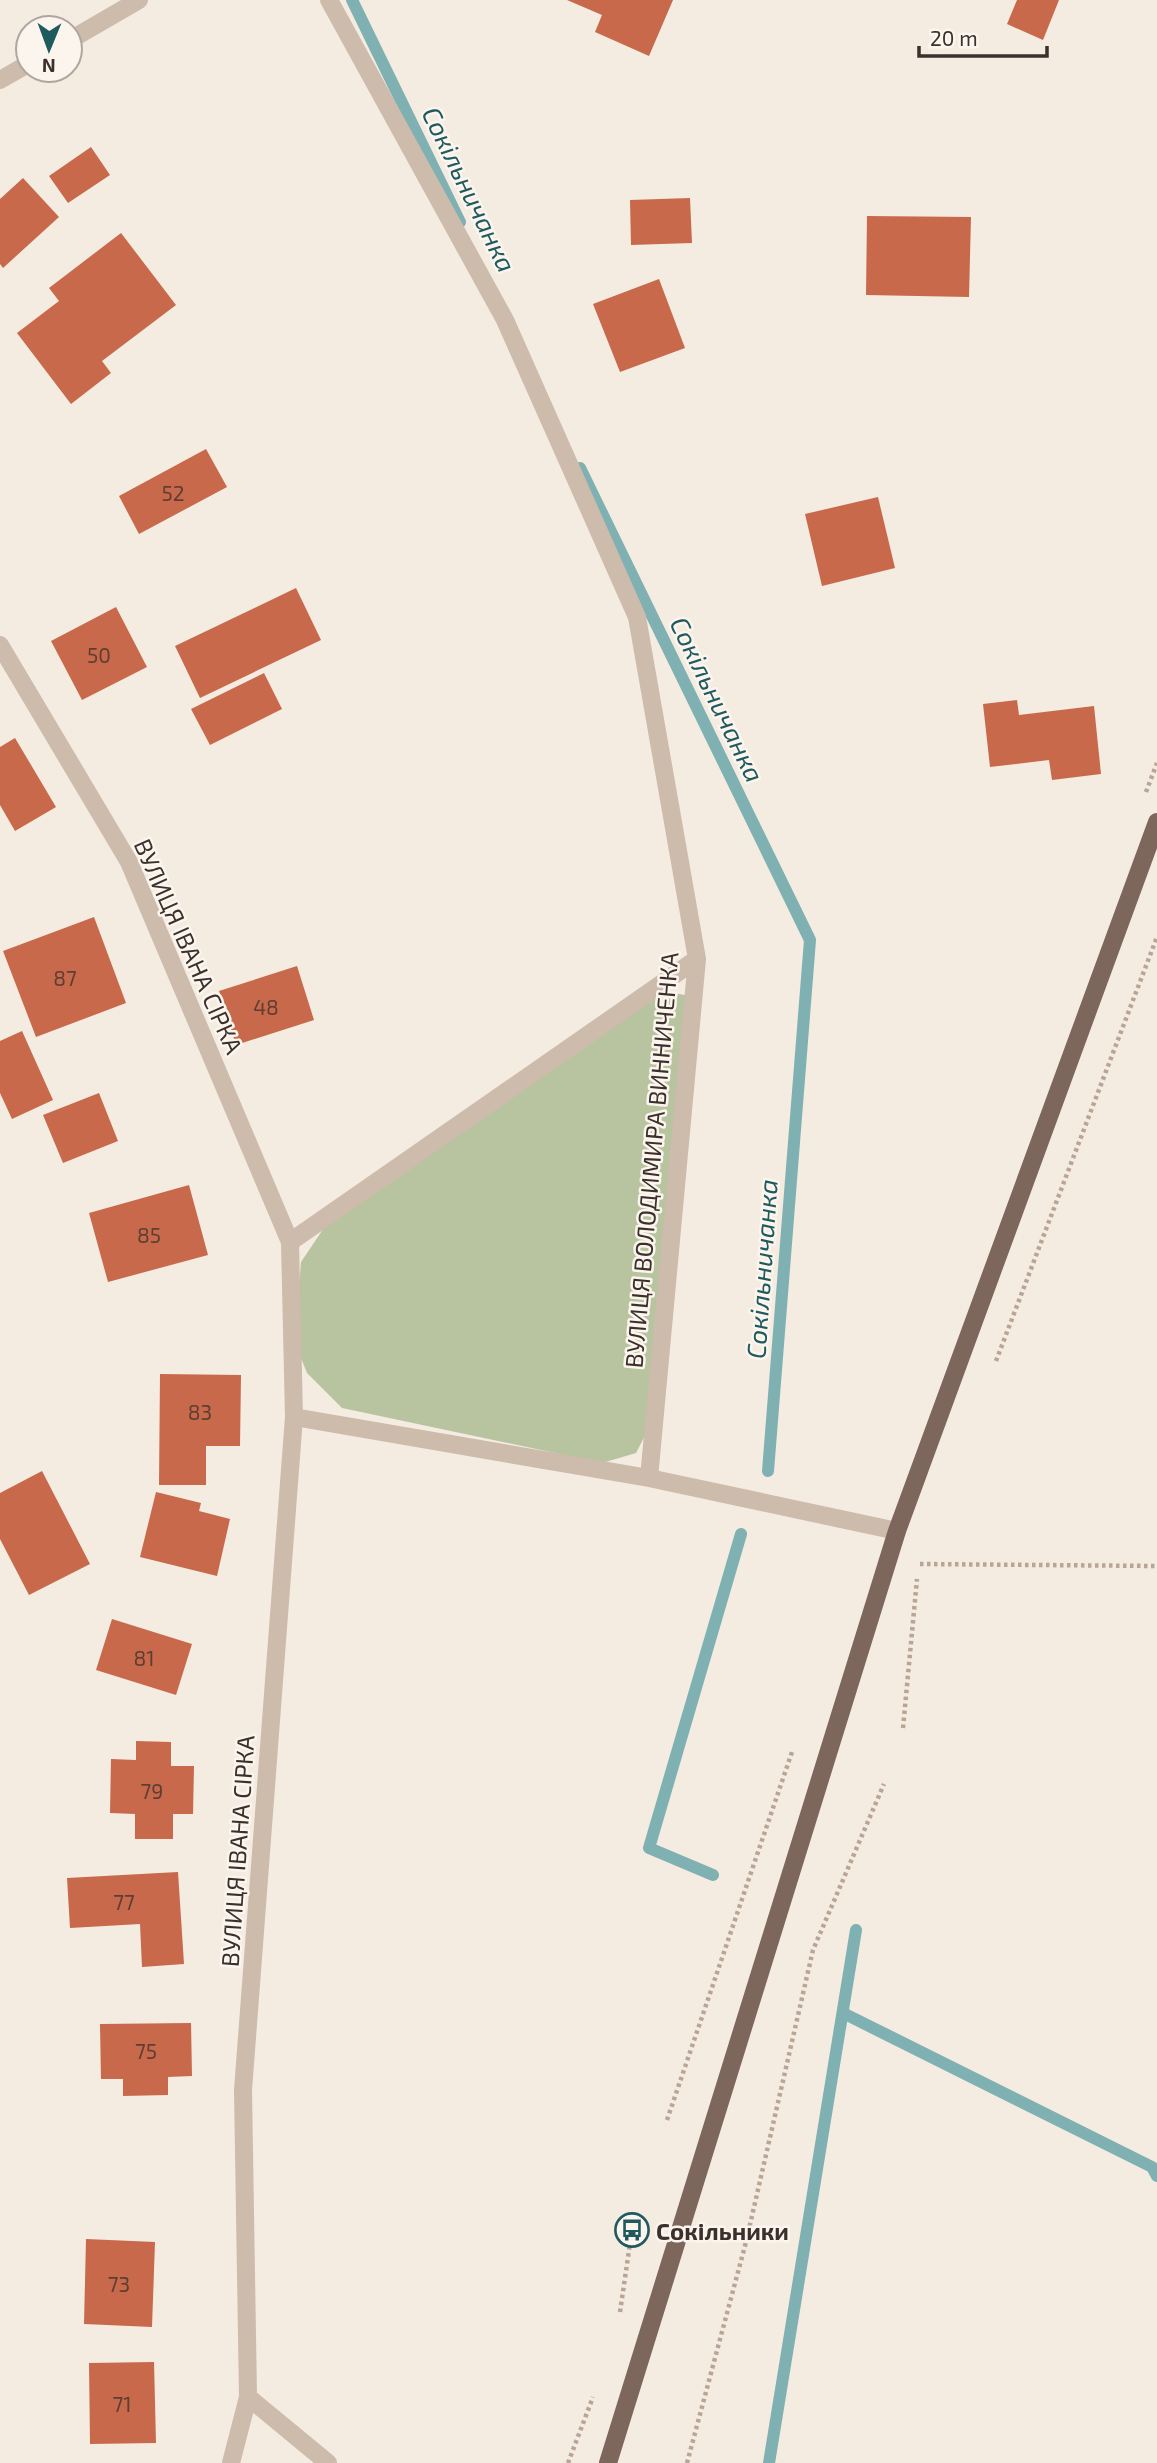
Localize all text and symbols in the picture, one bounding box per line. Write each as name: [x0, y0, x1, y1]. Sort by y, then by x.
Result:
north arrow: [14, 14, 84, 84]
scale bar: [919, 14, 1047, 58]
text: 20 m: [930, 25, 978, 50]
text: N: [42, 55, 56, 78]
water label: Сокільничанка: [417, 101, 523, 277]
house number: 52: [161, 480, 185, 505]
water label: Сокільничанка: [665, 611, 771, 787]
house number: 50: [87, 642, 111, 667]
street label: ВУЛИЦЯ ІВАНА СІРКА: [129, 834, 249, 1058]
street label: ВУЛИЦЯ ВОЛОДИМИРА ВИННИЧЕНКА: [618, 951, 684, 1369]
house number: 87: [53, 965, 77, 990]
house number: 48: [253, 994, 279, 1019]
water label: Сокільничанка: [739, 1178, 783, 1360]
house number: 85: [137, 1222, 161, 1247]
house number: 83: [188, 1399, 212, 1424]
house number: 81: [133, 1645, 155, 1670]
street label: ВУЛИЦЯ ІВАНА СІРКА: [214, 1734, 260, 1968]
house number: 79: [141, 1778, 163, 1803]
house number: 77: [113, 1889, 135, 1914]
house number: 75: [135, 2038, 157, 2063]
bus stop icon: Сокільники: [613, 2211, 651, 2249]
place label: Сокільники: [656, 2216, 789, 2245]
house number: 73: [108, 2271, 130, 2296]
house number: 71: [112, 2391, 132, 2416]

